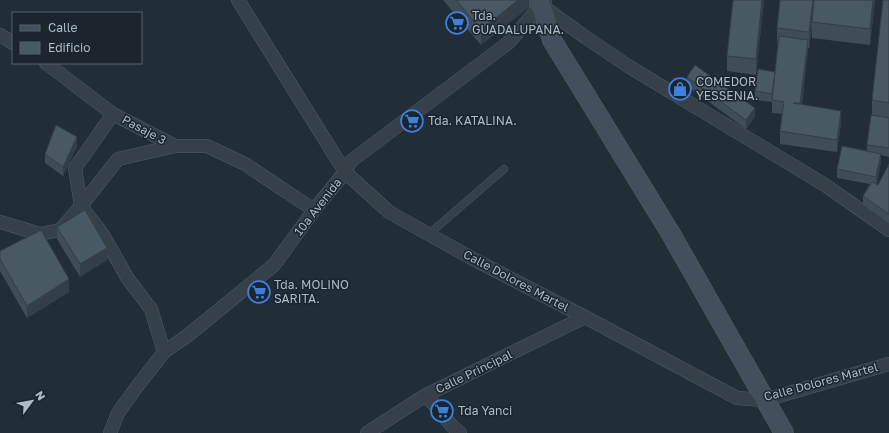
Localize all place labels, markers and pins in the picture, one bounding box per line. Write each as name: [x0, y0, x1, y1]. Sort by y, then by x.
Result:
place label: Tda. GUADALUPANA.: [472, 8, 564, 37]
supermarket icon: Tda. GUADALUPANA.: [444, 10, 470, 36]
place label: COMEDOR YESSENIA.: [696, 74, 758, 103]
shop icon: COMEDOR YESSENIA.: [667, 76, 693, 102]
supermarket icon: Tda. KATALINA.: [399, 108, 425, 134]
place label: Tda. KATALINA.: [428, 113, 517, 128]
place label: Tda. MOLINO SARITA.: [274, 277, 349, 306]
supermarket icon: Tda. MOLINO SARITA.: [246, 279, 272, 305]
supermarket icon: Tda Yanci: [429, 398, 455, 424]
place label: Tda Yanci: [458, 403, 512, 418]

